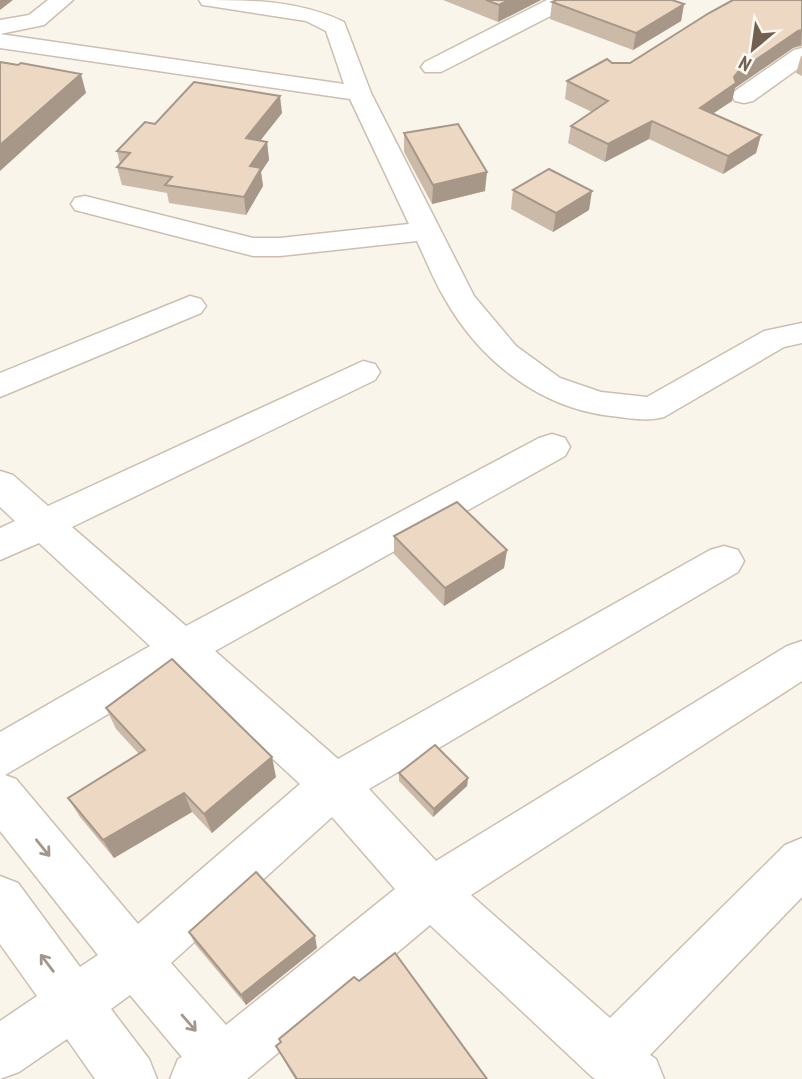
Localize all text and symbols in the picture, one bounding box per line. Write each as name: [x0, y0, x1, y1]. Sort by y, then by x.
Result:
north arrow: [718, 14, 788, 84]
text: N: [734, 51, 755, 77]
one-way arrow: [35, 838, 51, 856]
one-way arrow: [39, 955, 54, 973]
one-way arrow: [180, 1013, 196, 1031]

